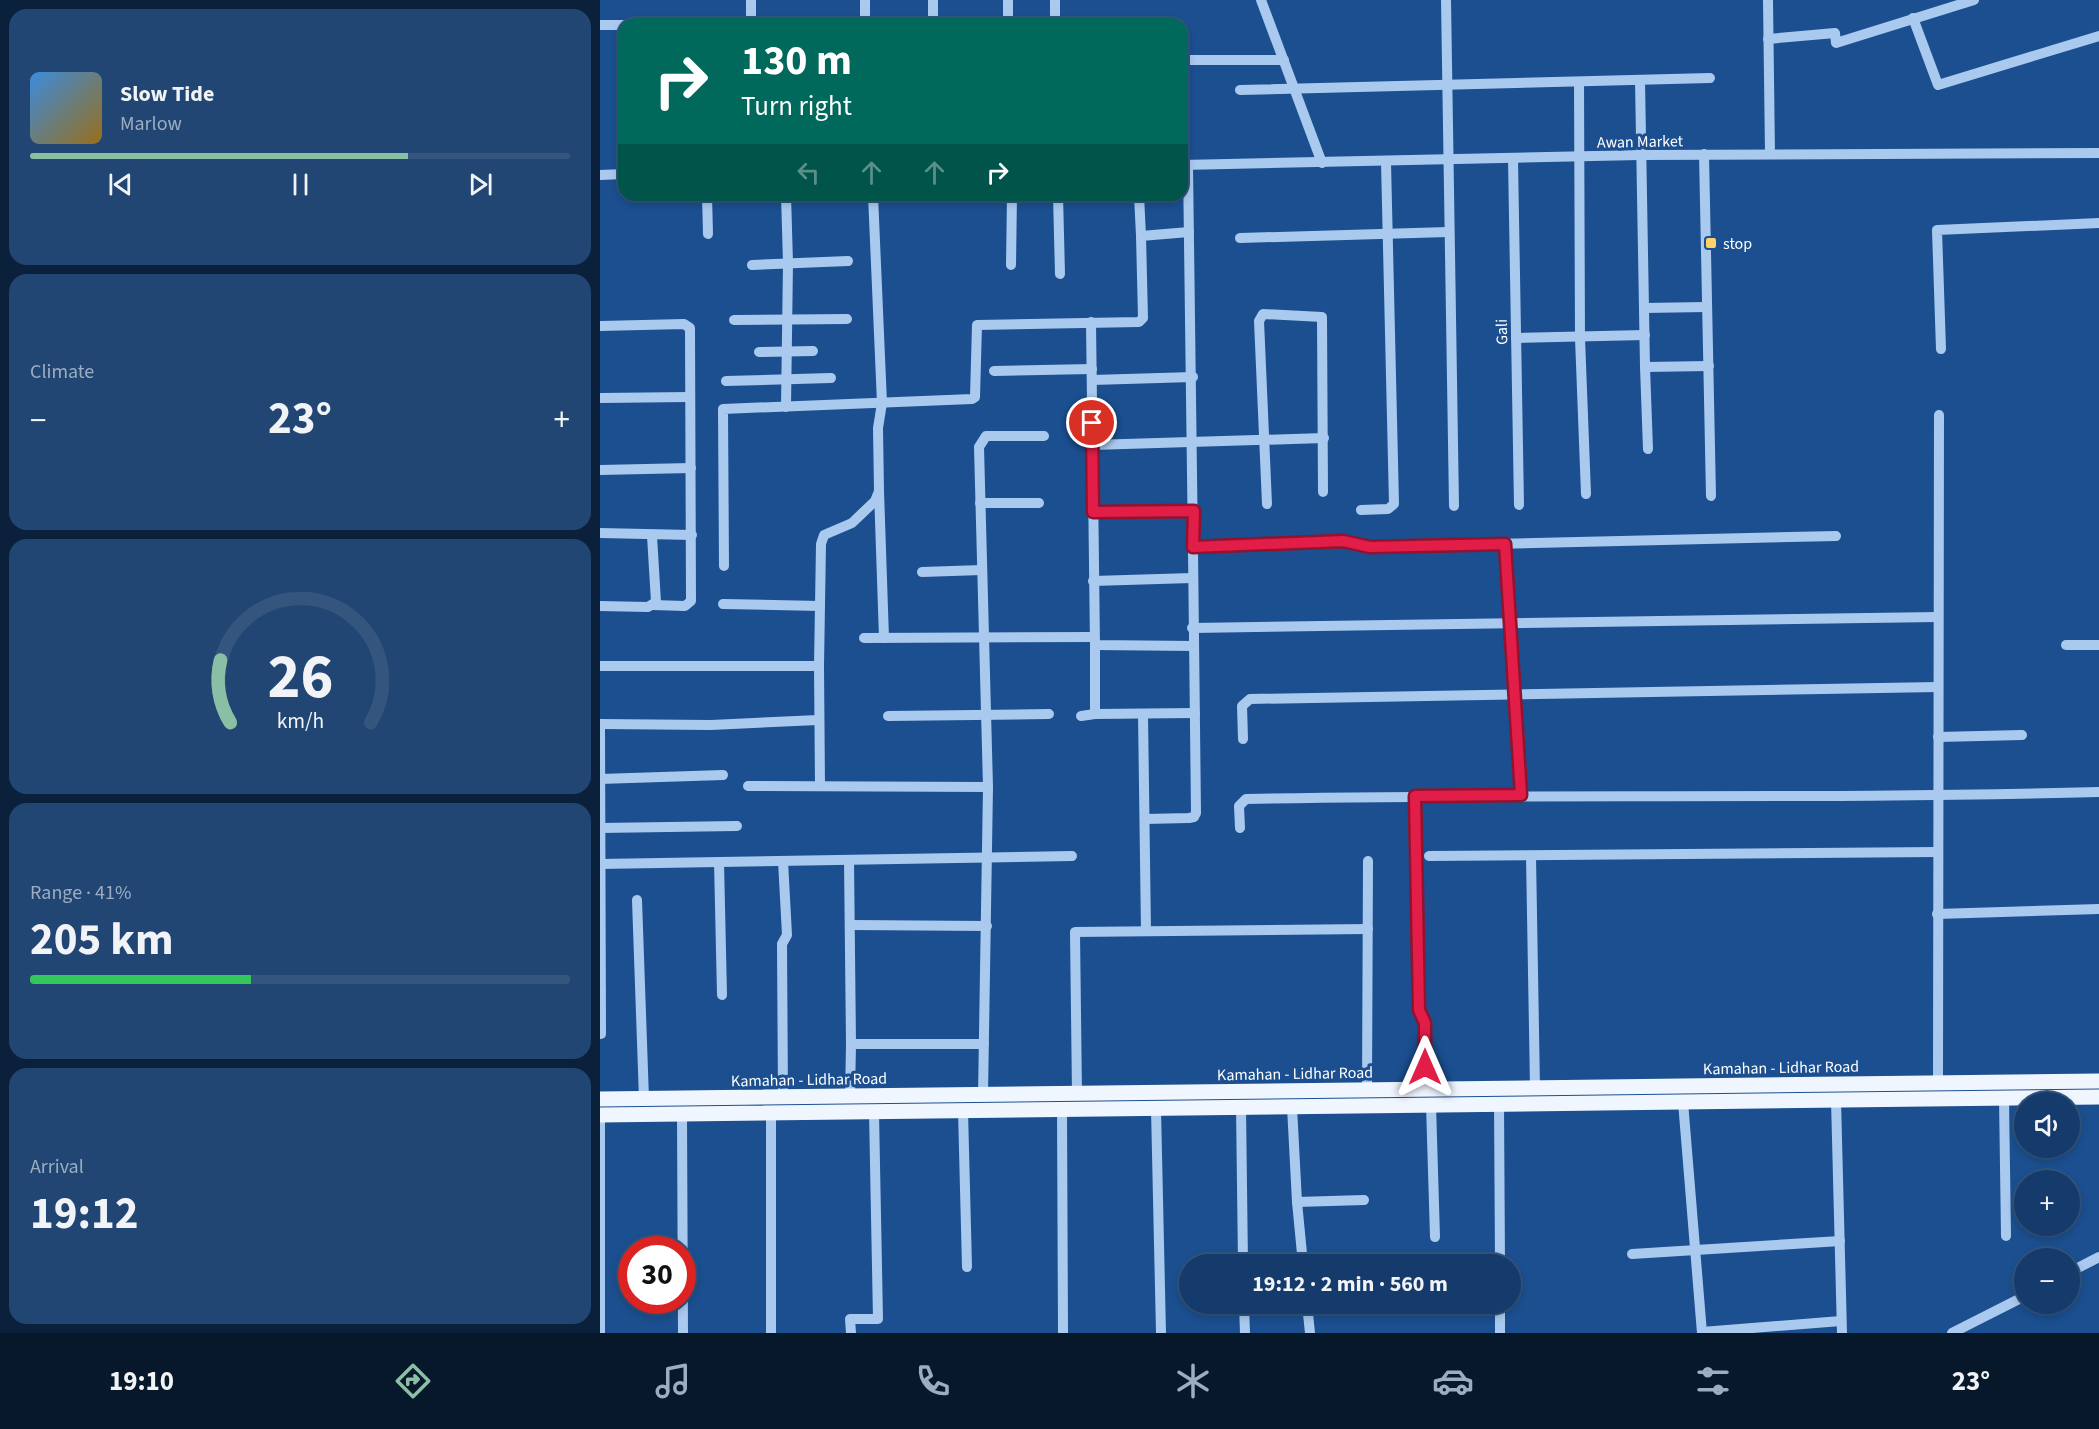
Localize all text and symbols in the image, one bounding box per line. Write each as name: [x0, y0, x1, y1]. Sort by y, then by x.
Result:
text: 130 m: [741, 31, 852, 91]
icon: right: [642, 42, 720, 120]
text: Slow Tide: [120, 78, 214, 110]
text: Turn right: [741, 87, 852, 126]
text: Marlow: [120, 110, 182, 138]
street label: Awan Market: [1597, 130, 1684, 154]
icon: left: [792, 156, 825, 189]
icon: ahead: [855, 156, 888, 189]
icon: ahead: [918, 156, 951, 189]
icon: right: [981, 156, 1014, 189]
icon: previous: [104, 168, 137, 201]
icon: pause: [284, 168, 317, 201]
icon: next: [464, 168, 497, 201]
place label: stop: [1723, 233, 1752, 255]
marker: stop: [1704, 236, 1718, 250]
street label: Gali: [1491, 319, 1513, 345]
text: Climate: [30, 358, 94, 386]
text: 23°: [268, 387, 332, 451]
text: −: [30, 397, 46, 444]
text: +: [554, 397, 570, 444]
pin: [1066, 397, 1117, 448]
icon: arrive: [1075, 406, 1108, 439]
text: 26: [267, 634, 333, 723]
text: km/h: [276, 707, 324, 738]
text: Range · 41%: [30, 879, 131, 907]
text: 205 km: [30, 908, 174, 972]
position arrow: [1393, 1035, 1457, 1099]
street label: Kamahan - Lidhar Road: [1703, 1056, 1859, 1080]
street label: Kamahan - Lidhar Road: [1217, 1062, 1373, 1086]
street label: Kamahan - Lidhar Road: [731, 1068, 887, 1092]
map controls: [2014, 1092, 2080, 1314]
button: sound: [2014, 1092, 2080, 1158]
text: Arrival: [30, 1153, 84, 1181]
button: +: [2014, 1170, 2080, 1236]
text: 19:12: [30, 1182, 139, 1246]
speed limit sign: 30: [618, 1236, 696, 1314]
button: −: [2014, 1248, 2080, 1314]
text: 19:12 · 2 min · 560 m: [1252, 1268, 1448, 1300]
icon: directions: [392, 1360, 434, 1402]
icon: music: [652, 1360, 694, 1402]
icon: phone: [912, 1360, 954, 1402]
icon: climate: [1172, 1360, 1214, 1402]
icon: car: [1432, 1360, 1474, 1402]
icon: filters: [1692, 1360, 1734, 1402]
text: 19:10: [109, 1362, 174, 1401]
text: 23°: [1952, 1362, 1990, 1401]

